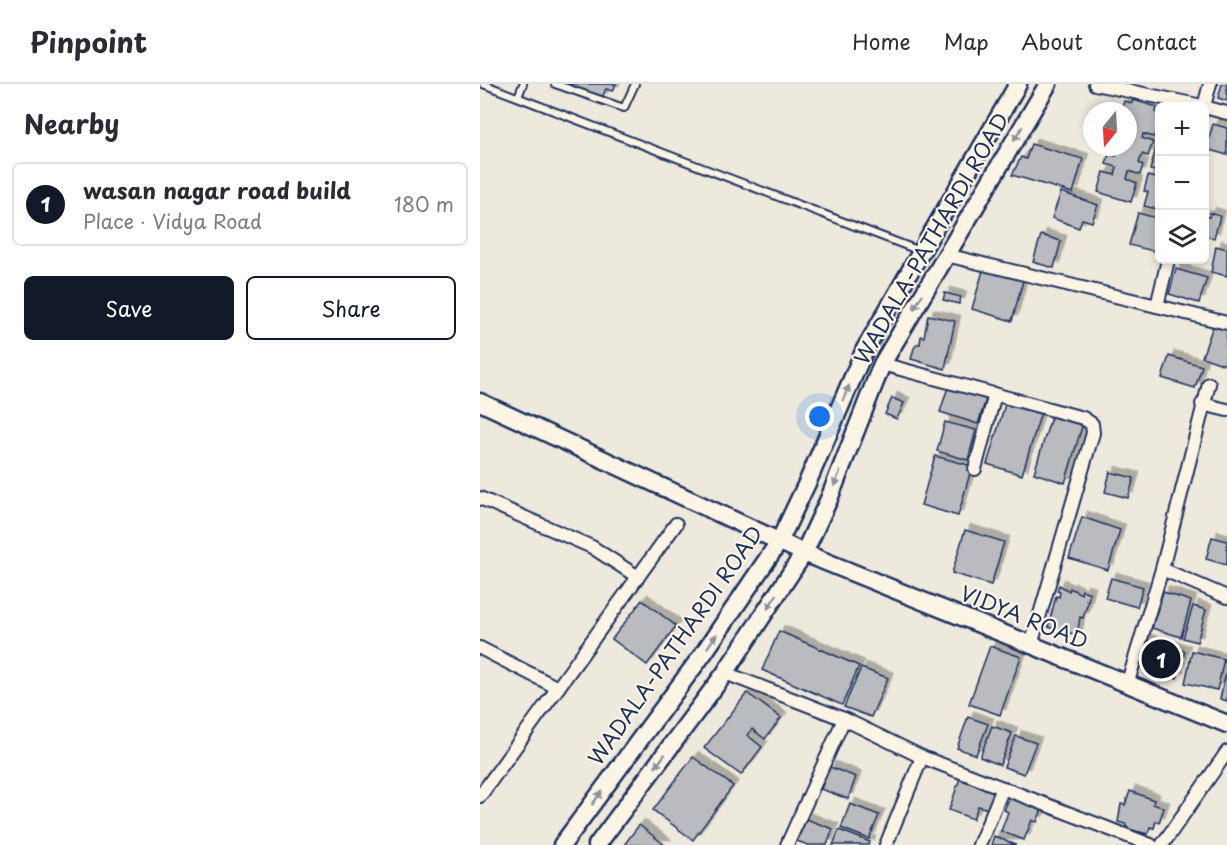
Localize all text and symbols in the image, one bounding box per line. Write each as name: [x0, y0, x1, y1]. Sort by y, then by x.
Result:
text: Pinpoint: [30, 20, 147, 63]
text: Home: [852, 25, 911, 57]
text: Map: [944, 25, 989, 57]
text: About: [1022, 25, 1083, 57]
text: Contact: [1116, 25, 1197, 57]
north arrow: [1083, 102, 1137, 156]
map controls: [1155, 102, 1209, 264]
button: +: [1155, 102, 1209, 156]
text: Nearby: [24, 104, 119, 143]
street label: WADALA-PATHARDI ROAD: [845, 106, 1016, 370]
one-way arrow: [1013, 126, 1023, 143]
button: −: [1155, 156, 1209, 210]
text: wasan nagar road build: [83, 173, 351, 206]
text: 1: [41, 189, 50, 219]
text: 180 m: [394, 189, 454, 219]
text: Place · Vidya Road: [83, 206, 262, 236]
button: layers: [1155, 210, 1209, 264]
button: Save: [24, 276, 234, 340]
button: Share: [246, 276, 456, 340]
one-way arrow: [913, 294, 924, 310]
one-way arrow: [842, 384, 851, 402]
your location: [805, 402, 834, 431]
one-way arrow: [832, 470, 842, 488]
street label: WADALA-PATHARDI ROAD: [579, 518, 770, 771]
street label: VIDYA ROAD: [956, 576, 1094, 656]
one-way arrow: [767, 594, 778, 610]
one-way arrow: [706, 633, 718, 649]
pin: 1: [1142, 636, 1180, 682]
one-way arrow: [654, 753, 666, 768]
one-way arrow: [590, 790, 602, 805]

